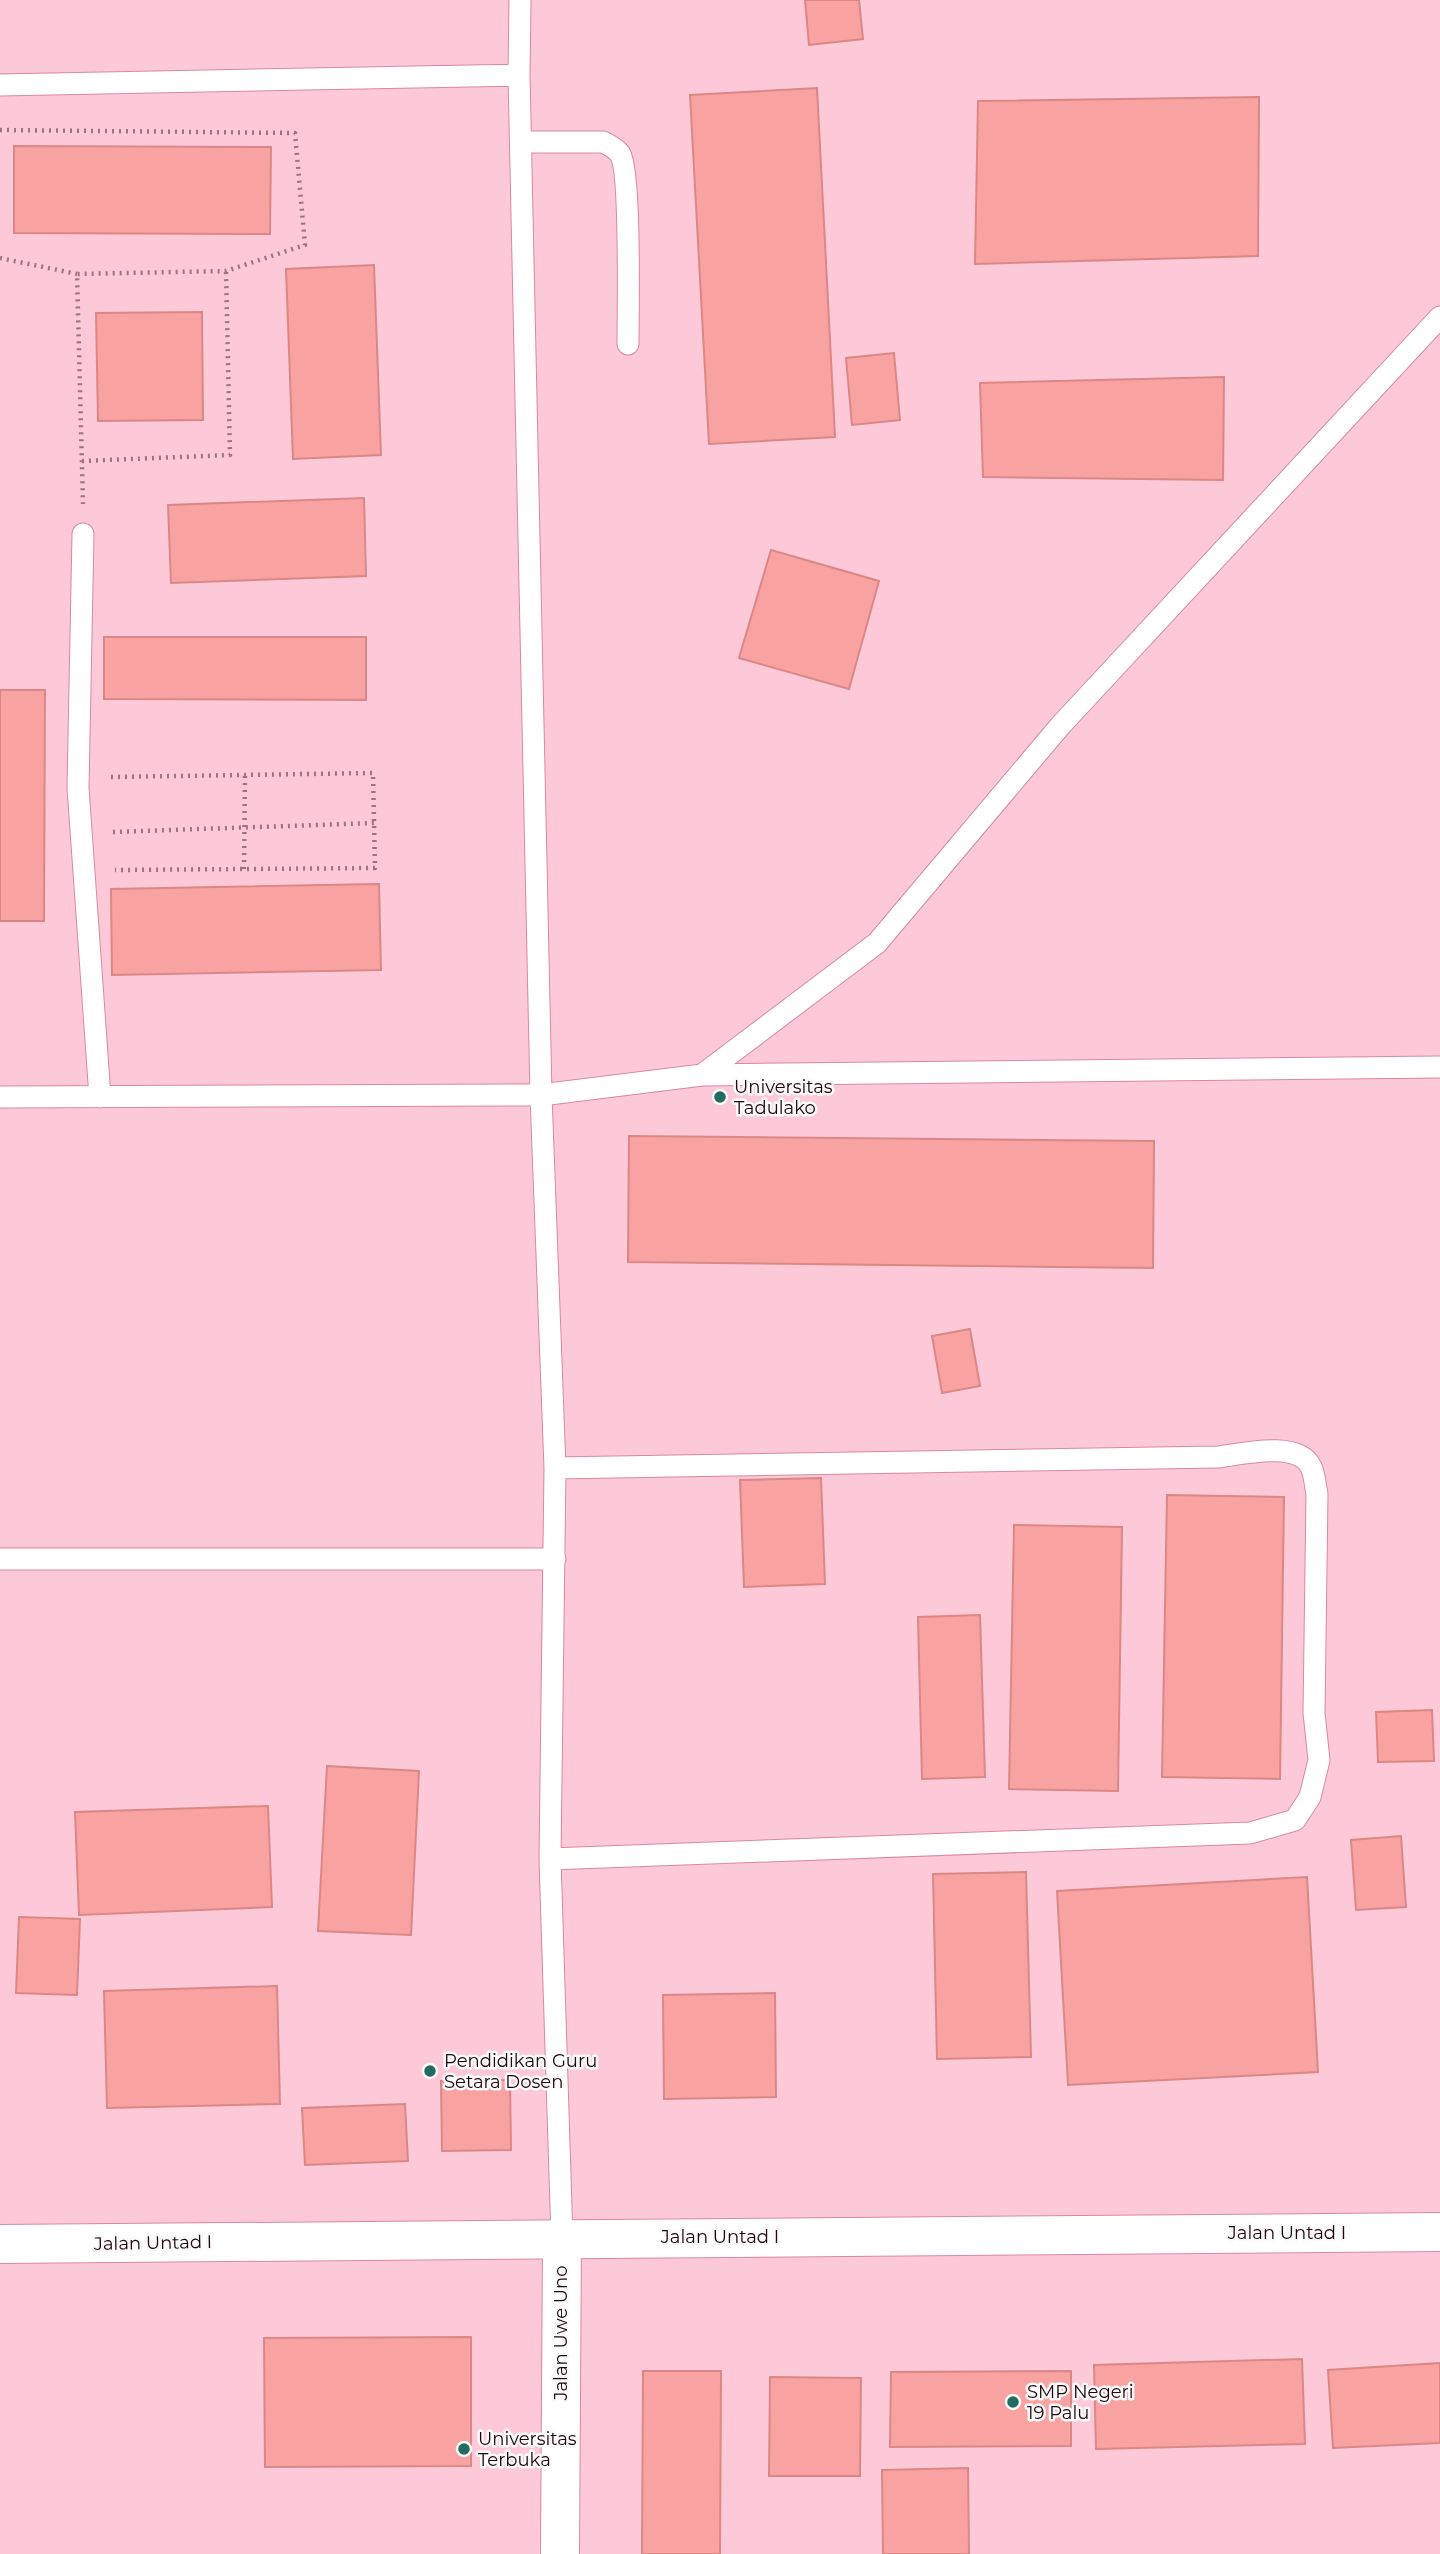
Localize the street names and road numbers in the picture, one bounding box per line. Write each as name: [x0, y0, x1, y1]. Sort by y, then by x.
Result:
street label: Jalan Untad I: [1227, 2222, 1346, 2244]
street label: Jalan Untad I: [660, 2226, 779, 2248]
street label: Jalan Untad I: [93, 2231, 212, 2255]
street label: Jalan Uwe Uno: [550, 2265, 572, 2402]

